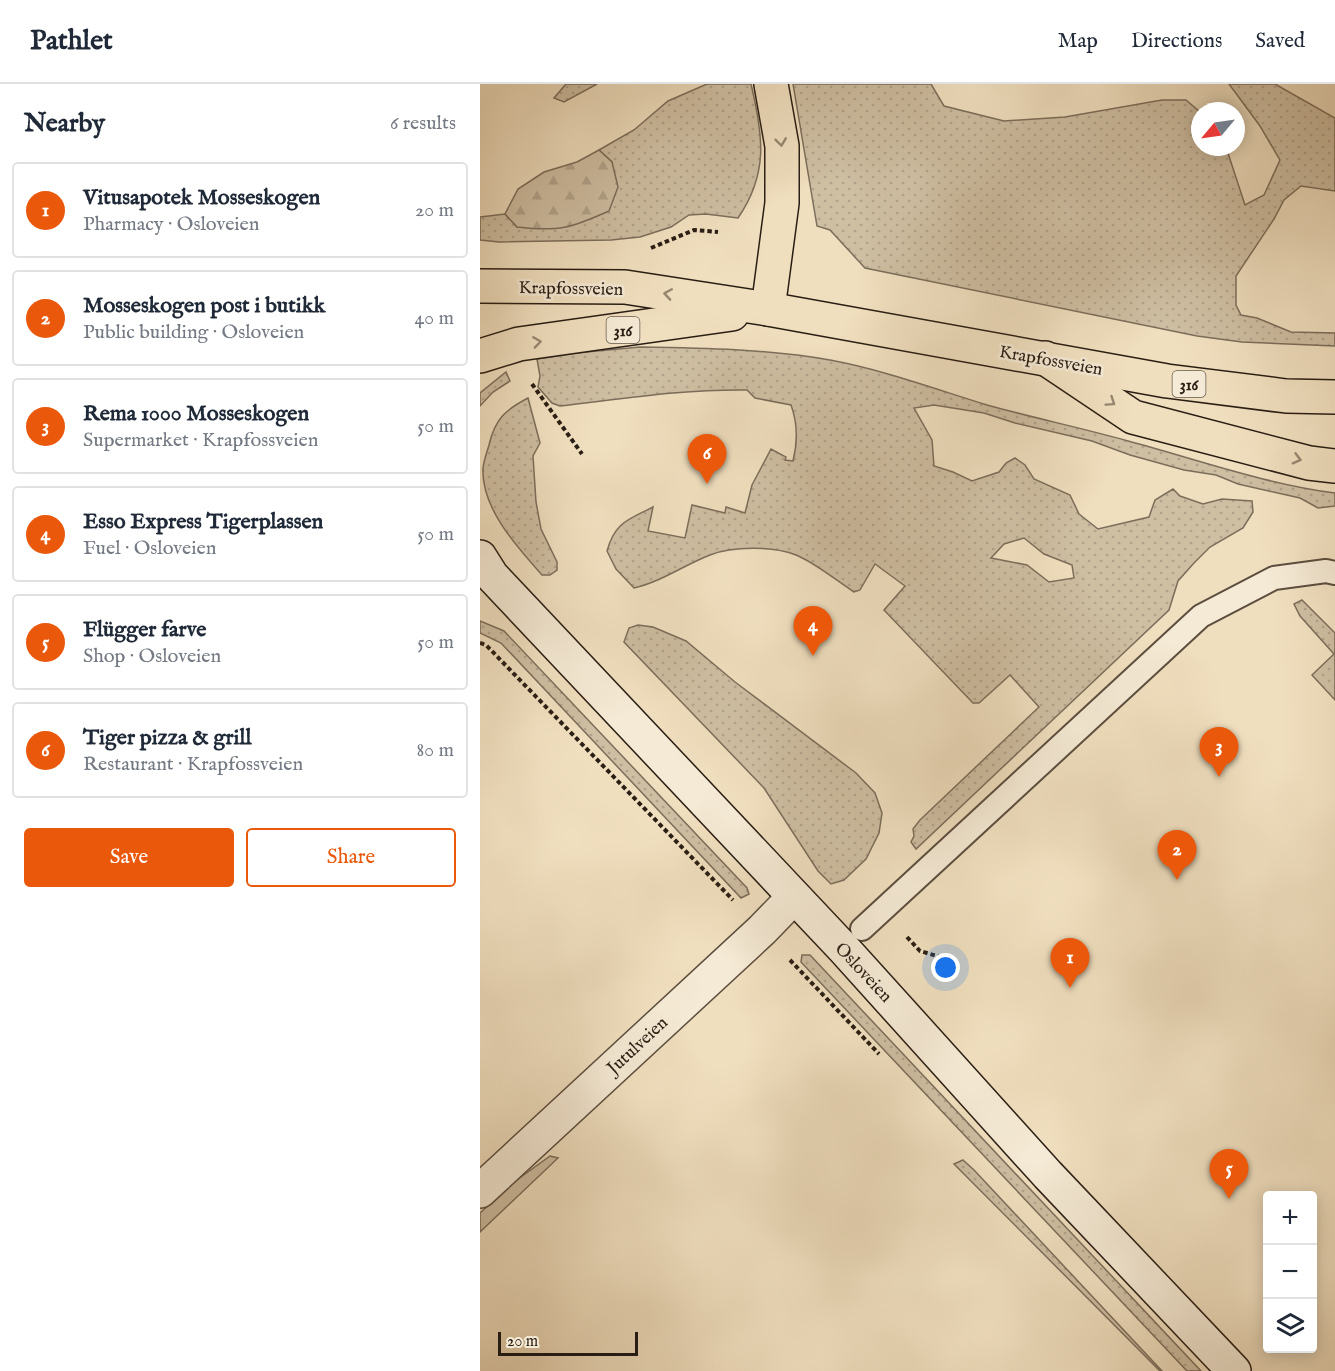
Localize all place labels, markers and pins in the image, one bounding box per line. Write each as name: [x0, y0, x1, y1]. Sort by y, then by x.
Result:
pin: 6: [688, 434, 726, 484]
pin: 4: [794, 606, 832, 656]
pin: 3: [1200, 728, 1238, 777]
pin: 2: [1158, 830, 1196, 880]
pin: 1: [1050, 938, 1090, 988]
pin: 5: [1210, 1150, 1248, 1199]

